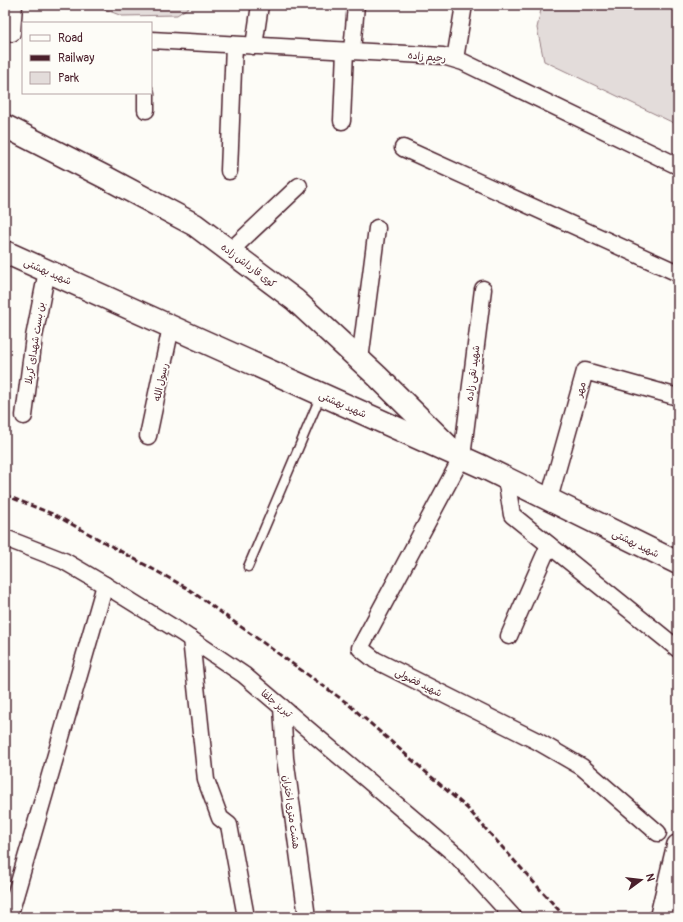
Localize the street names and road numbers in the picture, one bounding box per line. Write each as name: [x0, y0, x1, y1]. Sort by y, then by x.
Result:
street label: رحیم زاده: [407, 49, 447, 66]
street label: کوی قارداش زاده: [218, 241, 278, 291]
street label: شهید بهشتی: [22, 256, 73, 289]
street label: بن بست شهدای کربلا: [23, 301, 47, 385]
street label: شهید نقی زاده: [464, 344, 483, 402]
street label: رسول الله: [151, 362, 171, 402]
street label: مهر: [573, 380, 589, 399]
street label: شهید بهشتی: [317, 389, 368, 422]
street label: شهید بهشتی: [610, 527, 661, 561]
street label: شهید فضولی: [393, 666, 444, 701]
street label: تبریز جلفا: [258, 687, 294, 720]
street label: هشت متری اختران: [280, 774, 302, 850]

